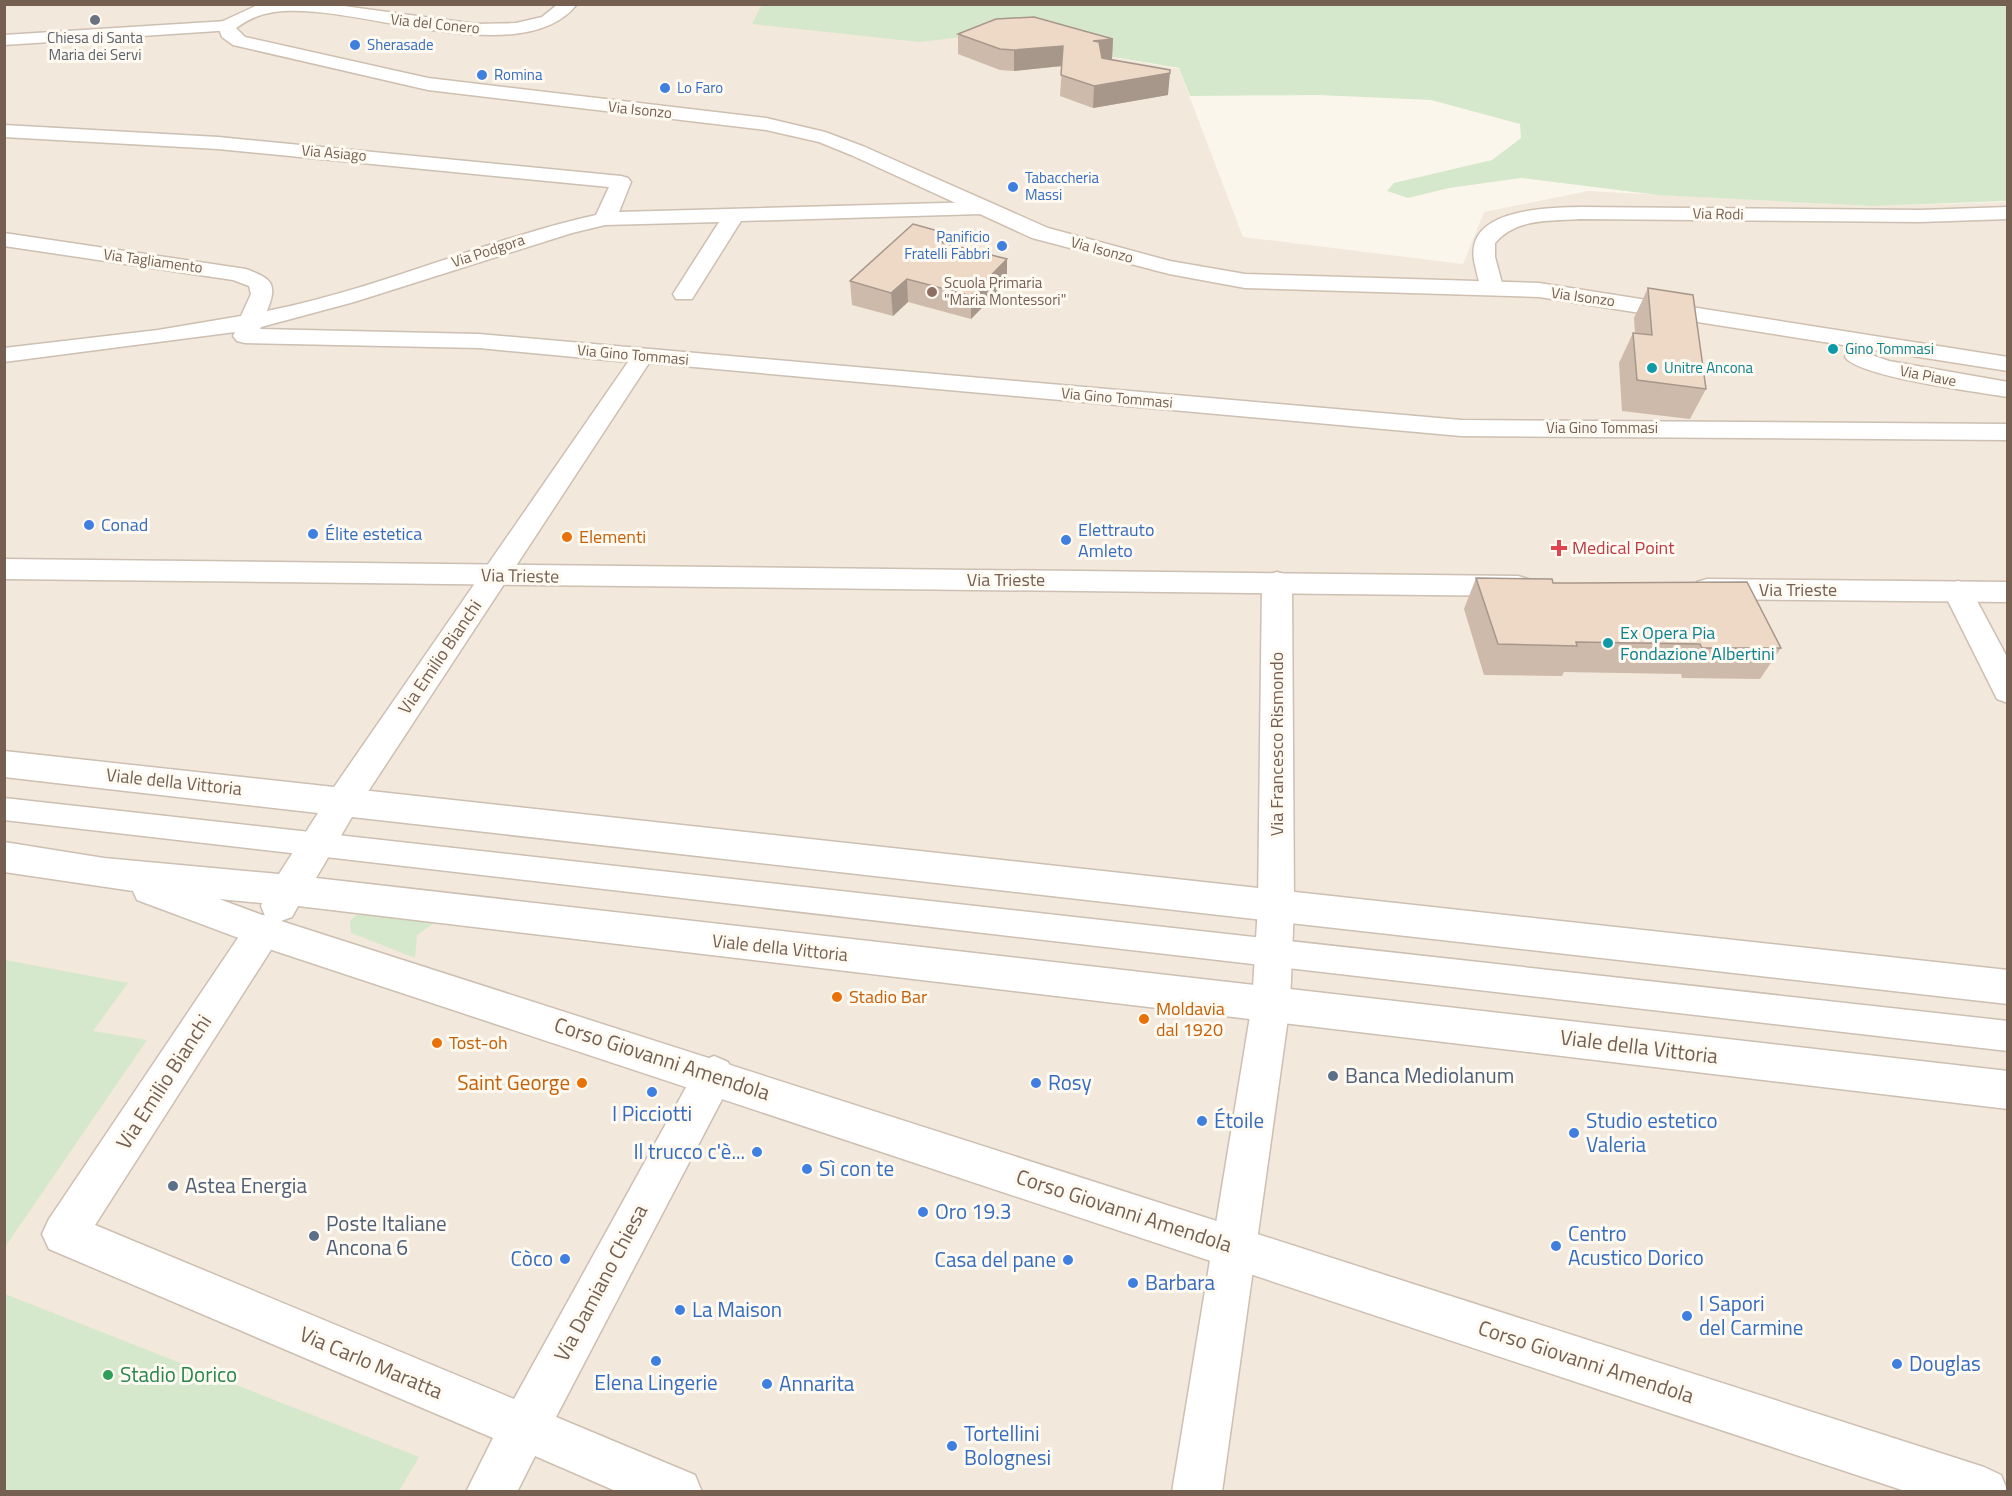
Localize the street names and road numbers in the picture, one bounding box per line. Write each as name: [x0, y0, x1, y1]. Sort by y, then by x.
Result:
street label: Via del Conero: [389, 7, 481, 40]
street label: Via Isonzo: [607, 95, 673, 124]
street label: Via Asiago: [301, 138, 368, 167]
street label: Via Rodi: [1692, 202, 1744, 225]
street label: Via Podgora: [448, 228, 528, 273]
street label: Via Isonzo: [1068, 230, 1136, 269]
street label: Via Tagliamento: [102, 242, 204, 279]
street label: Via Isonzo: [1550, 281, 1617, 312]
street label: Via Gino Tommasi: [576, 338, 690, 371]
street label: Via Piave: [1898, 359, 1958, 392]
street label: Via Gino Tommasi: [1060, 381, 1174, 414]
street label: Via Gino Tommasi: [1546, 416, 1658, 439]
street label: Via Trieste: [481, 561, 559, 590]
street label: Via Trieste: [967, 566, 1045, 593]
street label: Via Trieste: [1759, 576, 1837, 603]
street label: Via Emilio Bianchi: [391, 594, 488, 719]
street label: Via Francesco Rismondo: [1263, 652, 1290, 836]
street label: Viale della Vittoria: [105, 761, 243, 802]
street label: Viale della Vittoria: [711, 927, 849, 968]
street label: Via Emilio Bianchi: [107, 1008, 219, 1155]
street label: Corso Giovanni Amendola: [550, 1008, 775, 1108]
street label: Viale della Vittoria: [1558, 1020, 1720, 1072]
street label: Corso Giovanni Amendola: [1012, 1160, 1237, 1260]
street label: Via Damiano Chiesa: [545, 1198, 655, 1367]
street label: Corso Giovanni Amendola: [1474, 1311, 1699, 1411]
street label: Via Carlo Maratta: [295, 1317, 448, 1407]

